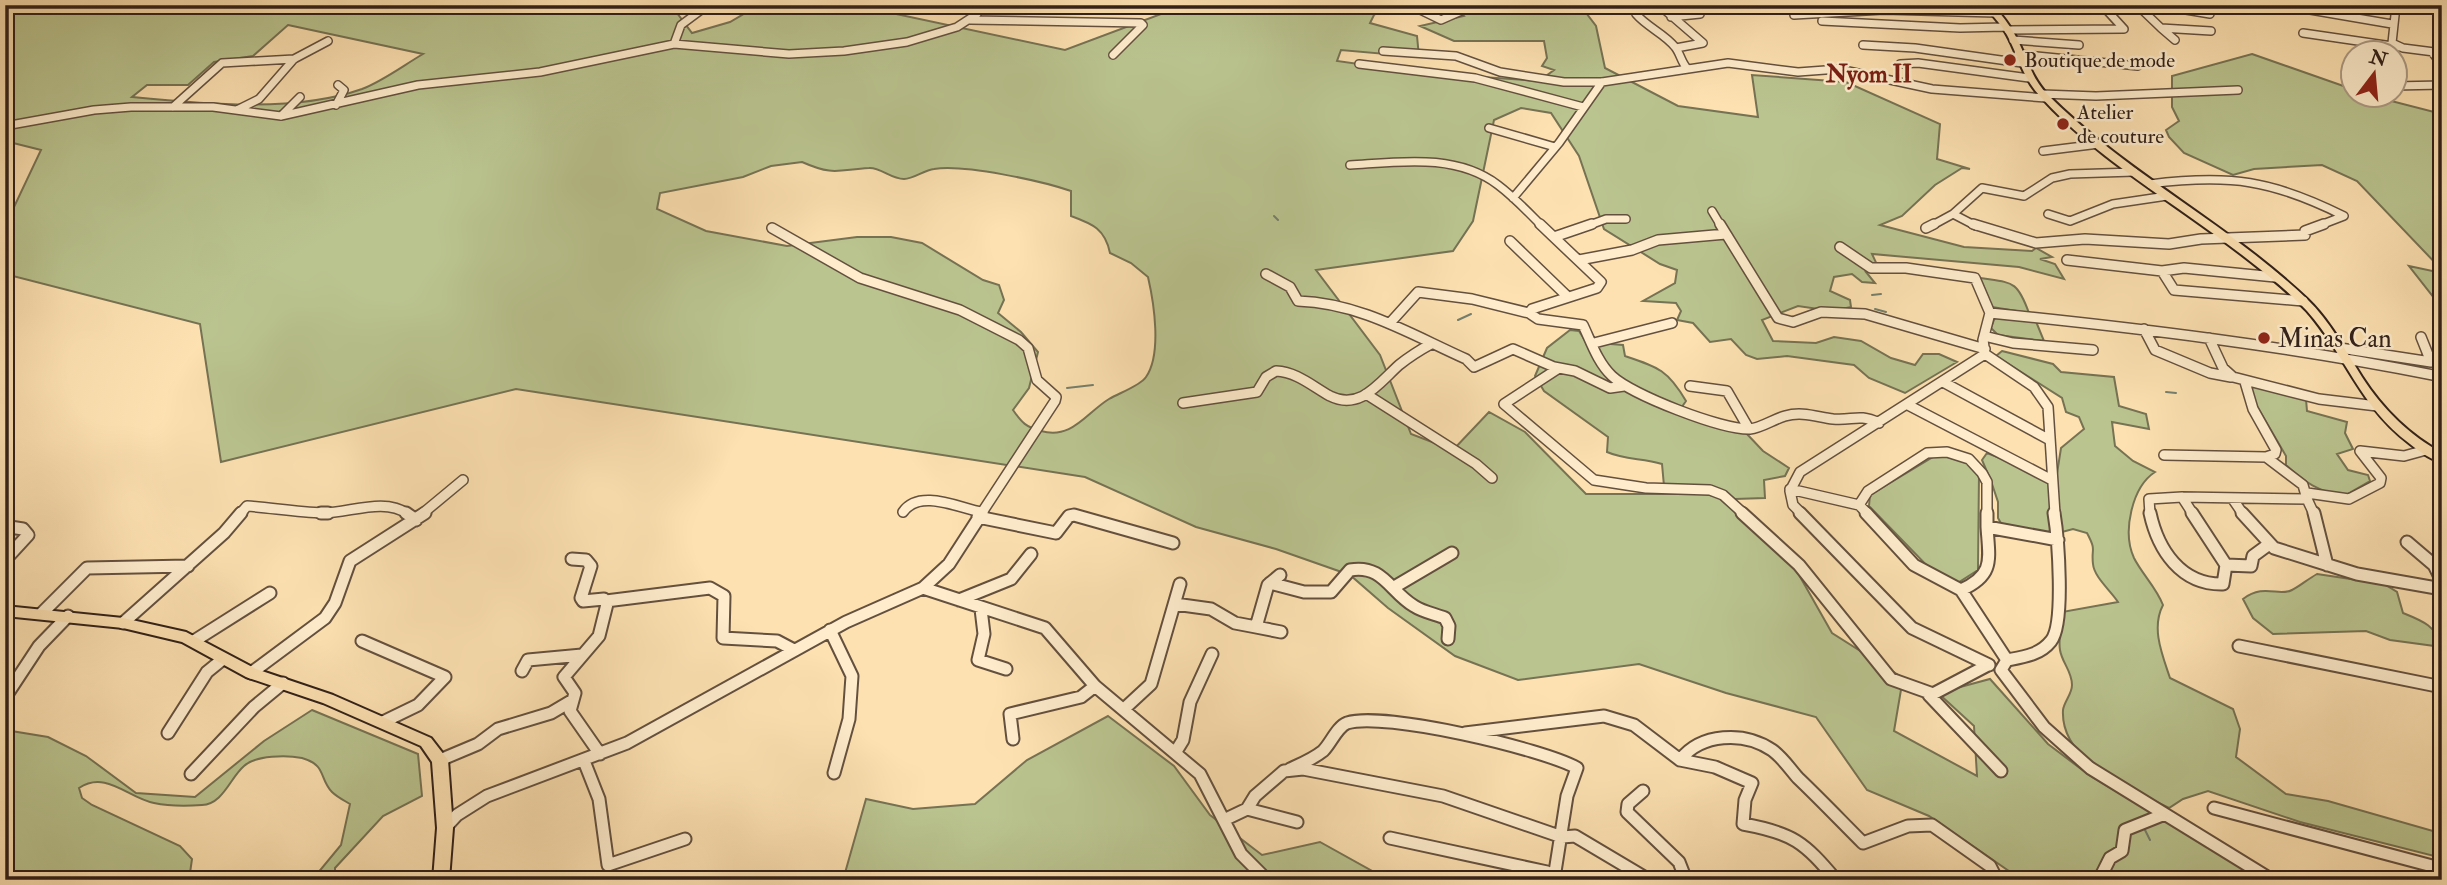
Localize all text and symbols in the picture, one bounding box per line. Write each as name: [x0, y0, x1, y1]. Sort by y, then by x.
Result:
north arrow: [2338, 38, 2408, 108]
text: N: [2366, 44, 2391, 73]
place label: Boutique de mode: [2024, 47, 2175, 74]
marker: Boutique de mode: [2002, 52, 2018, 68]
district label: Nyom II: [1825, 59, 1912, 90]
place label: Atelier de couture: [2076, 99, 2164, 150]
marker: Atelier de couture: [2055, 116, 2071, 132]
place label: Minas Can: [2278, 323, 2392, 355]
marker: Minas Can: [2256, 330, 2272, 346]

